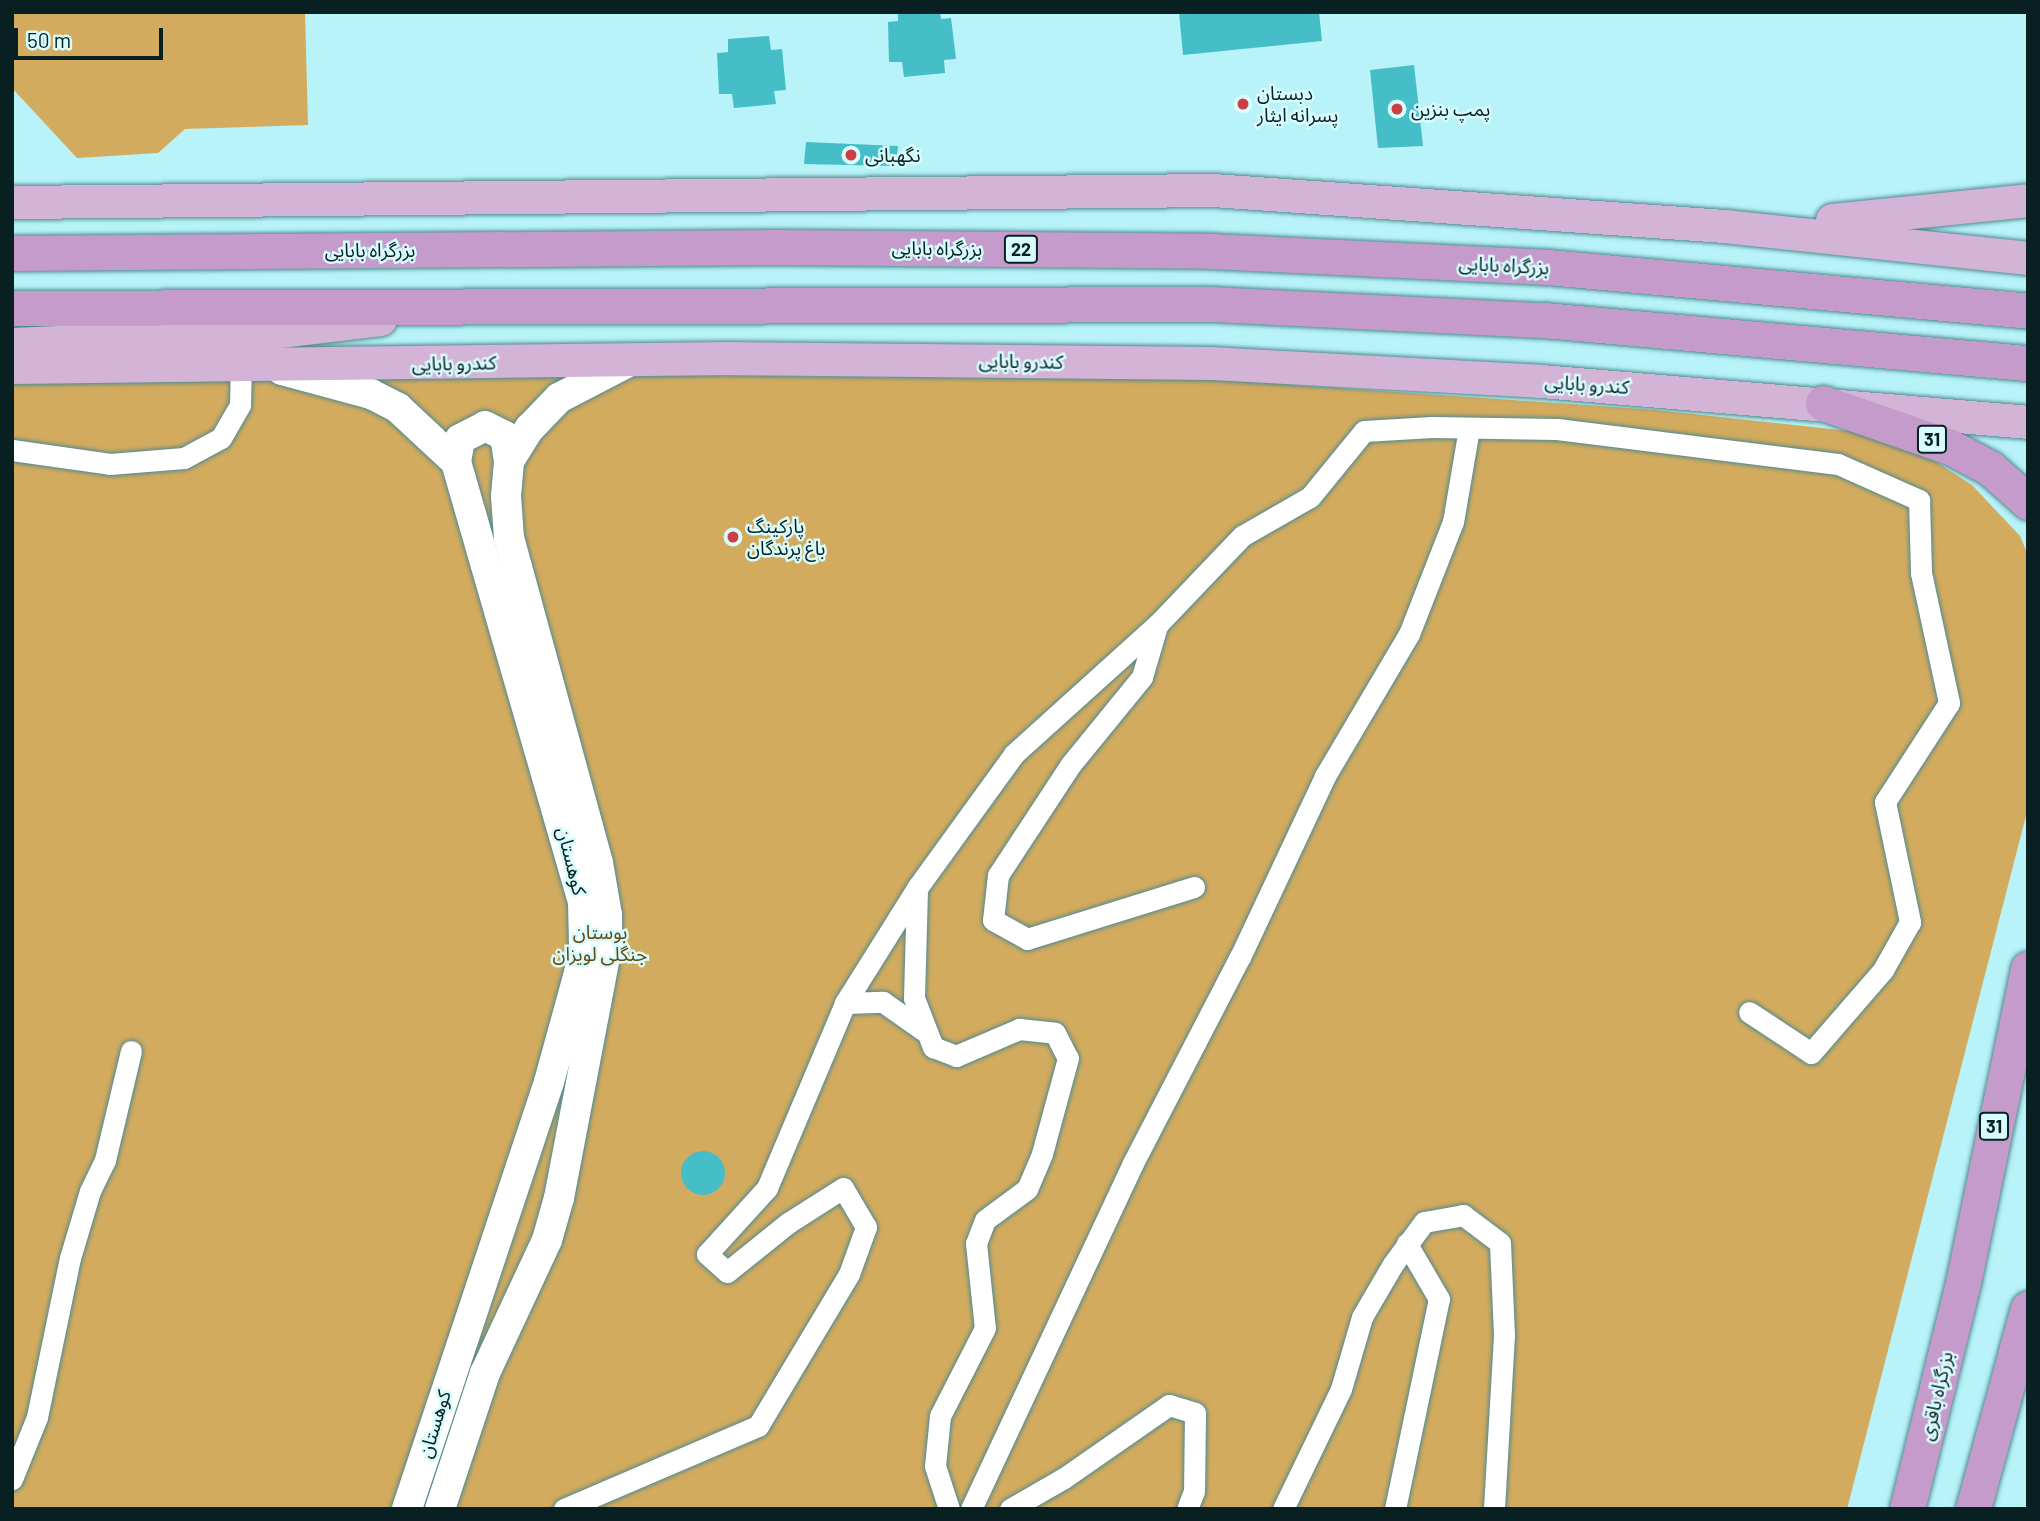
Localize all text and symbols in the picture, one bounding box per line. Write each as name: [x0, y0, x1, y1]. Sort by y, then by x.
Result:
scale bar: [18, 14, 166, 58]
text: 50 m: [27, 27, 71, 52]
place label: دبستان پسرانه ایثار: [1257, 82, 1338, 126]
marker: دبستان پسرانه ایثار: [1235, 96, 1251, 112]
place label: پمپ بنزین: [1411, 98, 1490, 120]
marker: پمپ بنزین: [1389, 101, 1405, 117]
place label: نگهبانی: [865, 144, 921, 166]
marker: نگهبانی: [843, 147, 859, 163]
road number: 22: [1004, 234, 1038, 264]
street label: بزرگراه بابایی: [891, 236, 983, 260]
street label: بزرگراه بابایی: [325, 239, 415, 261]
street label: بزرگراه بابایی: [1458, 251, 1550, 279]
street label: کندرو بابایی: [978, 349, 1064, 373]
street label: کندرو بابایی: [411, 351, 497, 375]
street label: کندرو بابایی: [1544, 370, 1630, 398]
road number: 31: [1916, 424, 1948, 454]
place label: پارکینگ باغ پرندگان: [747, 515, 825, 559]
marker: پارکینگ باغ پرندگان: [725, 529, 741, 545]
street label: کوهستان: [553, 825, 591, 897]
park label: بوستان جنگلی لویزان: [552, 921, 648, 965]
road number: 31: [1978, 1112, 2010, 1140]
street label: بزرگراه باقری: [1915, 1349, 1957, 1443]
street label: کوهستان: [413, 1387, 455, 1461]

